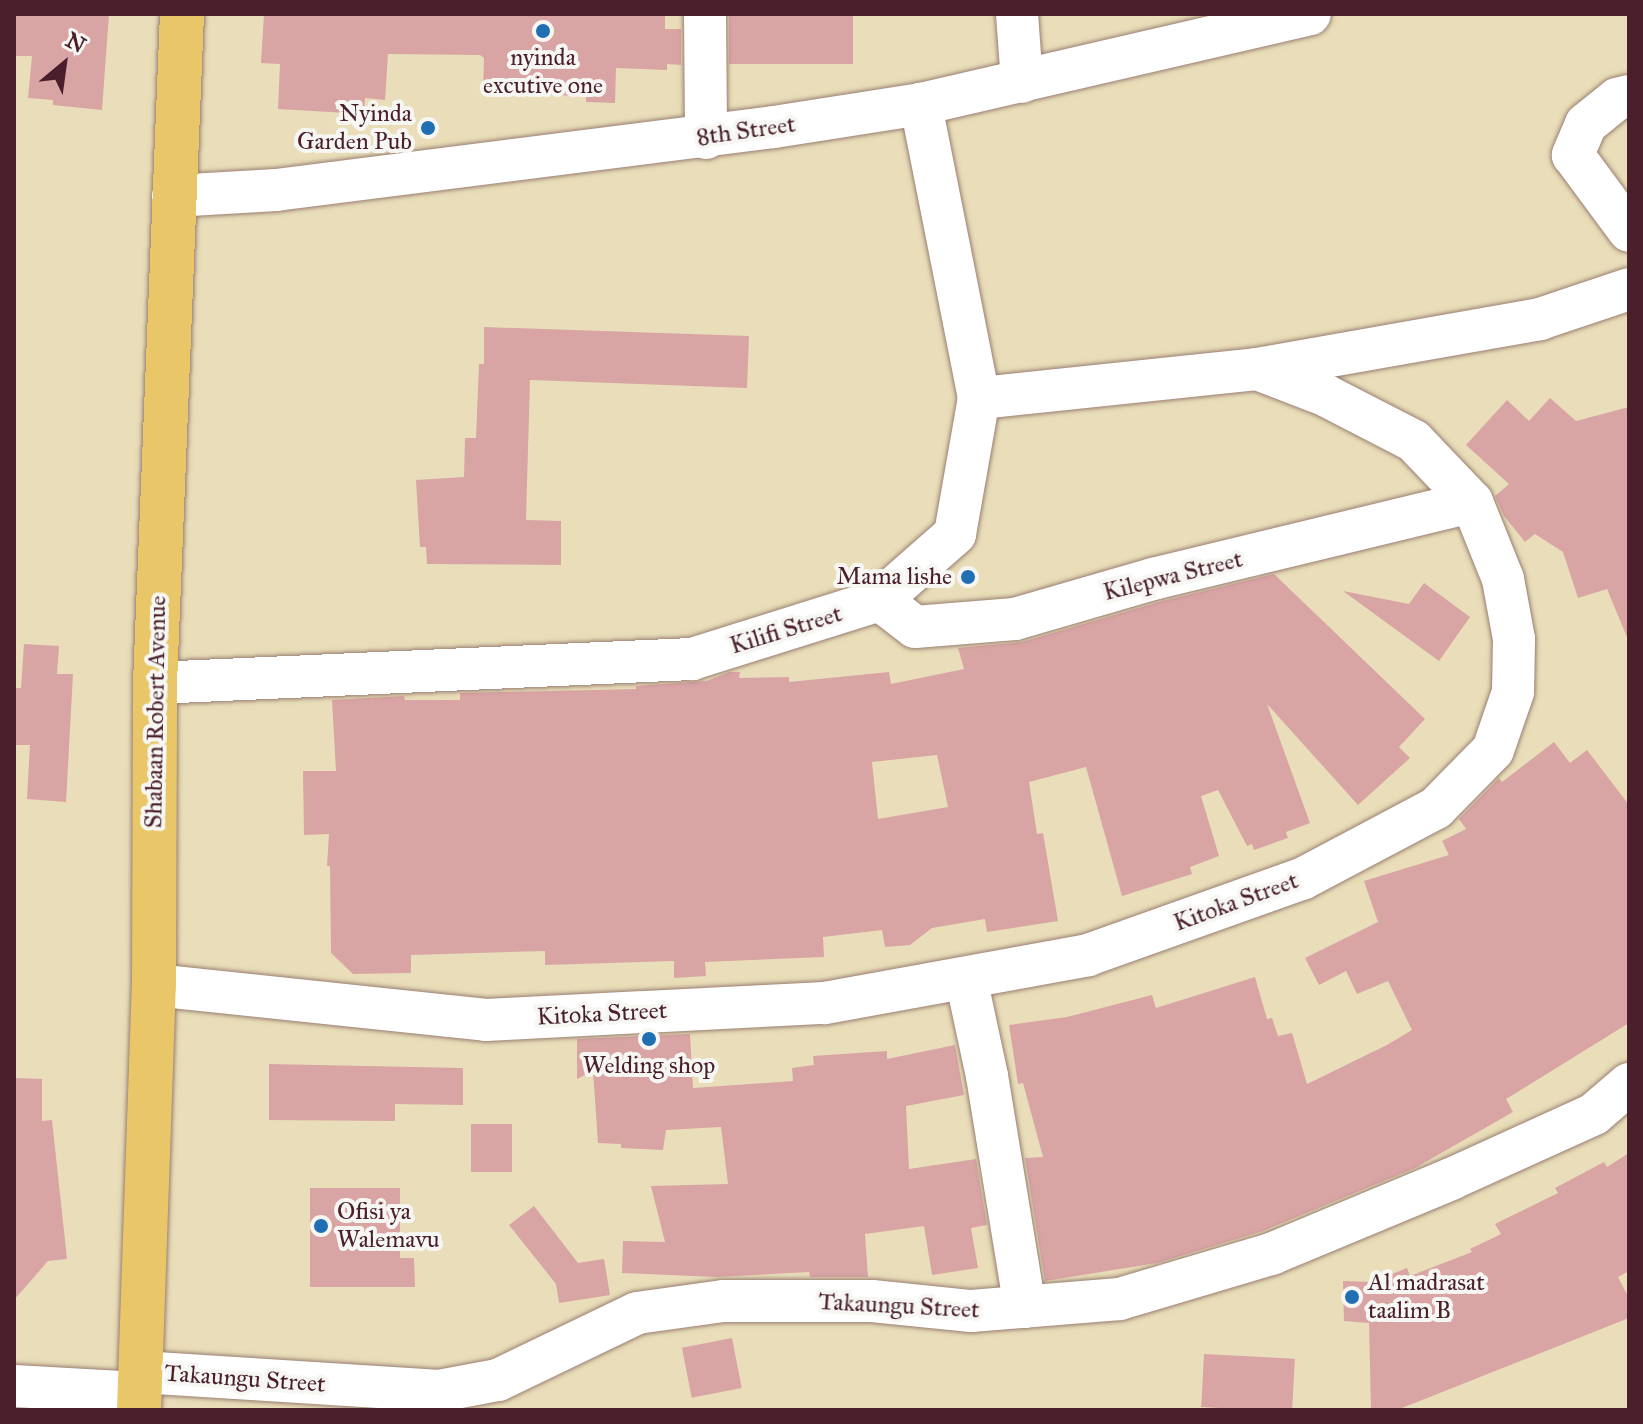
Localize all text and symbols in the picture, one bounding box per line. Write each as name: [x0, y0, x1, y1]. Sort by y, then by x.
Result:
marker: nyinda excutive one: [534, 22, 552, 40]
north arrow: [24, 24, 104, 104]
text: N: [61, 26, 91, 59]
place label: nyinda excutive one: [483, 44, 603, 100]
place label: Nyinda Garden Pub: [297, 100, 412, 156]
street label: 8th Street: [695, 110, 797, 152]
marker: Nyinda Garden Pub: [419, 119, 437, 137]
street label: Kilepwa Street: [1100, 545, 1246, 607]
place label: Mama lishe: [837, 563, 952, 591]
marker: Mama lishe: [959, 568, 977, 586]
street label: Shabaan Robert Avenue: [140, 595, 172, 829]
street label: Kilifi Street: [727, 599, 845, 661]
street label: Kitoka Street: [1170, 866, 1302, 938]
street label: Kitoka Street: [536, 996, 668, 1032]
marker: Welding shop: [640, 1030, 658, 1048]
place label: Welding shop: [583, 1052, 715, 1080]
place label: Ofisi ya Walemavu: [337, 1198, 440, 1254]
marker: Ofisi ya Walemavu: [312, 1217, 330, 1235]
place label: Al madrasat taalim B: [1368, 1269, 1485, 1325]
street label: Takaungu Street: [818, 1287, 980, 1325]
marker: Al madrasat taalim B: [1343, 1288, 1361, 1306]
street label: Takaungu Street: [164, 1359, 326, 1399]

